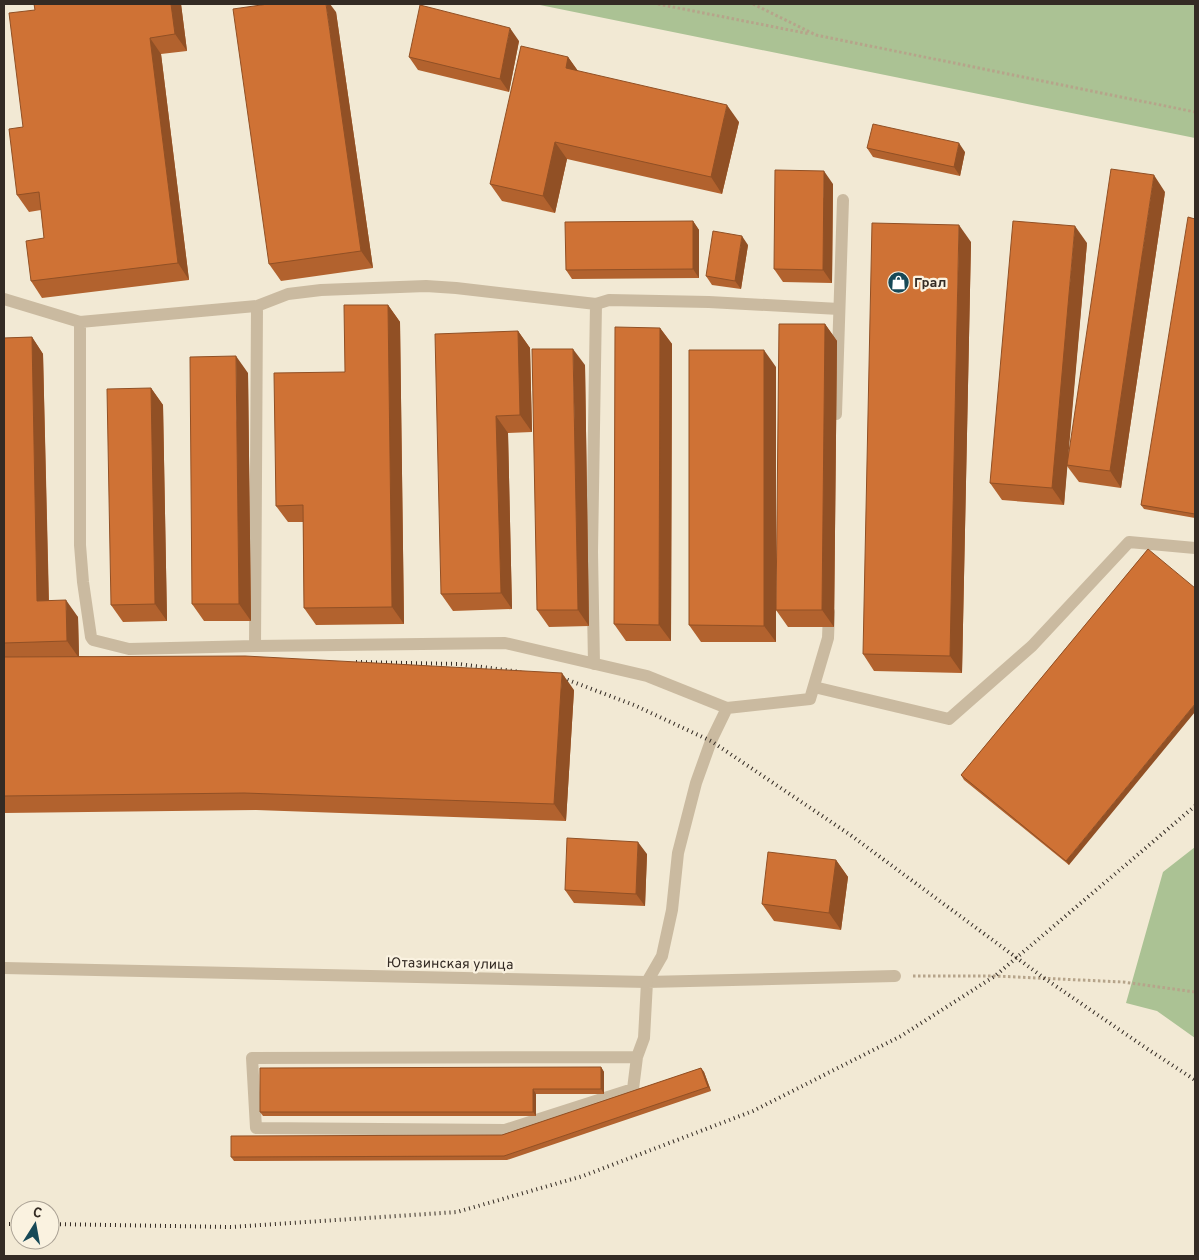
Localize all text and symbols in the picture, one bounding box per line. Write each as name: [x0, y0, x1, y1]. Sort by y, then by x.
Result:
shop icon: Грал: [886, 270, 910, 294]
place label: Грал: [914, 275, 946, 292]
street label: Ютазинская улица: [386, 955, 513, 974]
north arrow: [10, 1200, 60, 1250]
text: С: [31, 1205, 43, 1223]

